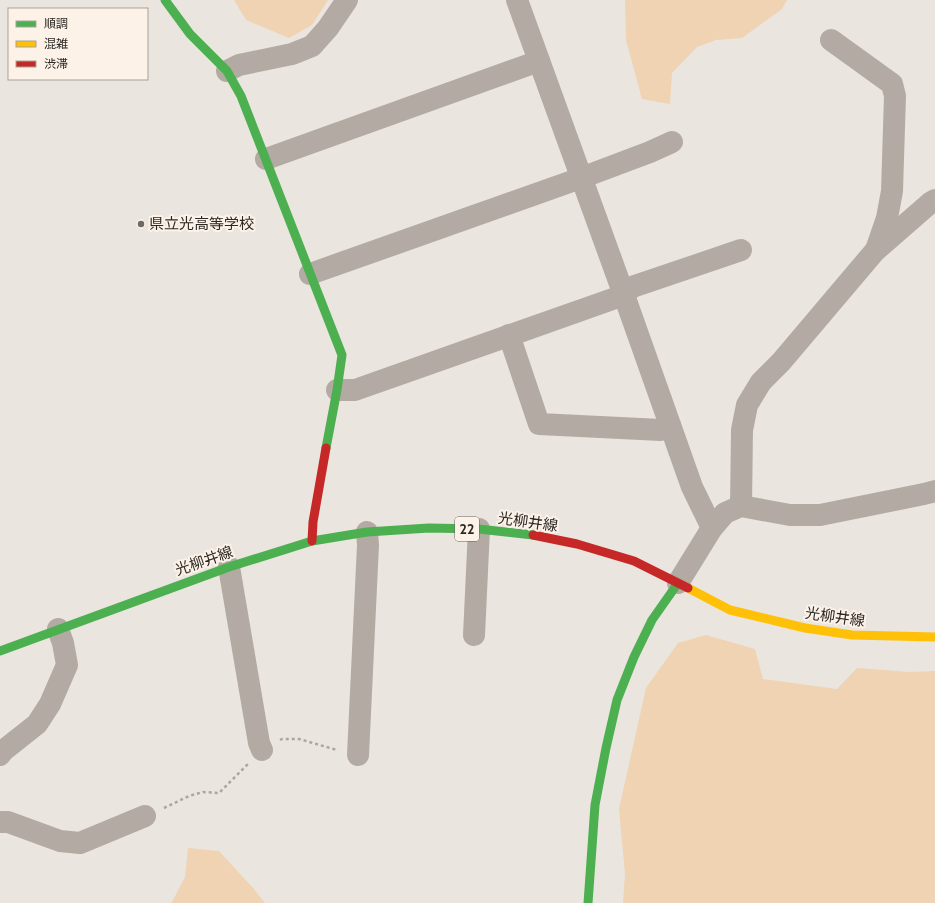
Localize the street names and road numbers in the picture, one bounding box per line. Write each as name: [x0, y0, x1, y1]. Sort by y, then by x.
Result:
street label: 光柳井線: [497, 509, 559, 535]
road number: 22: [455, 517, 479, 541]
street label: 光柳井線: [173, 543, 235, 579]
street label: 光柳井線: [804, 604, 866, 630]

